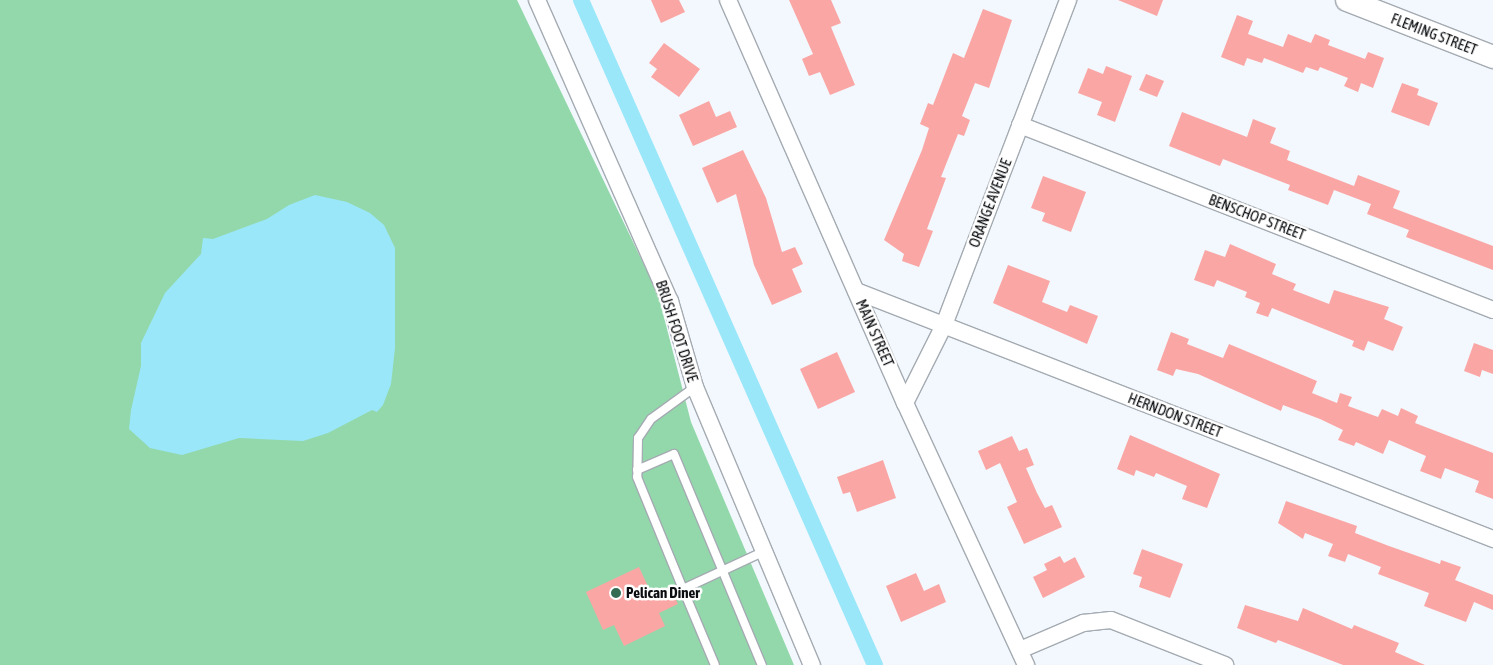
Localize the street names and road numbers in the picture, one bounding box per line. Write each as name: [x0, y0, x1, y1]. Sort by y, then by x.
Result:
street label: FLEMING STREET: [1388, 9, 1480, 59]
street label: ORANGE AVENUE: [965, 156, 1015, 250]
street label: BENSCHOP STREET: [1206, 190, 1308, 244]
street label: BRUSH FOOT DRIVE: [652, 278, 702, 384]
street label: MAIN STREET: [852, 297, 898, 369]
street label: HERNDON STREET: [1125, 389, 1225, 441]

